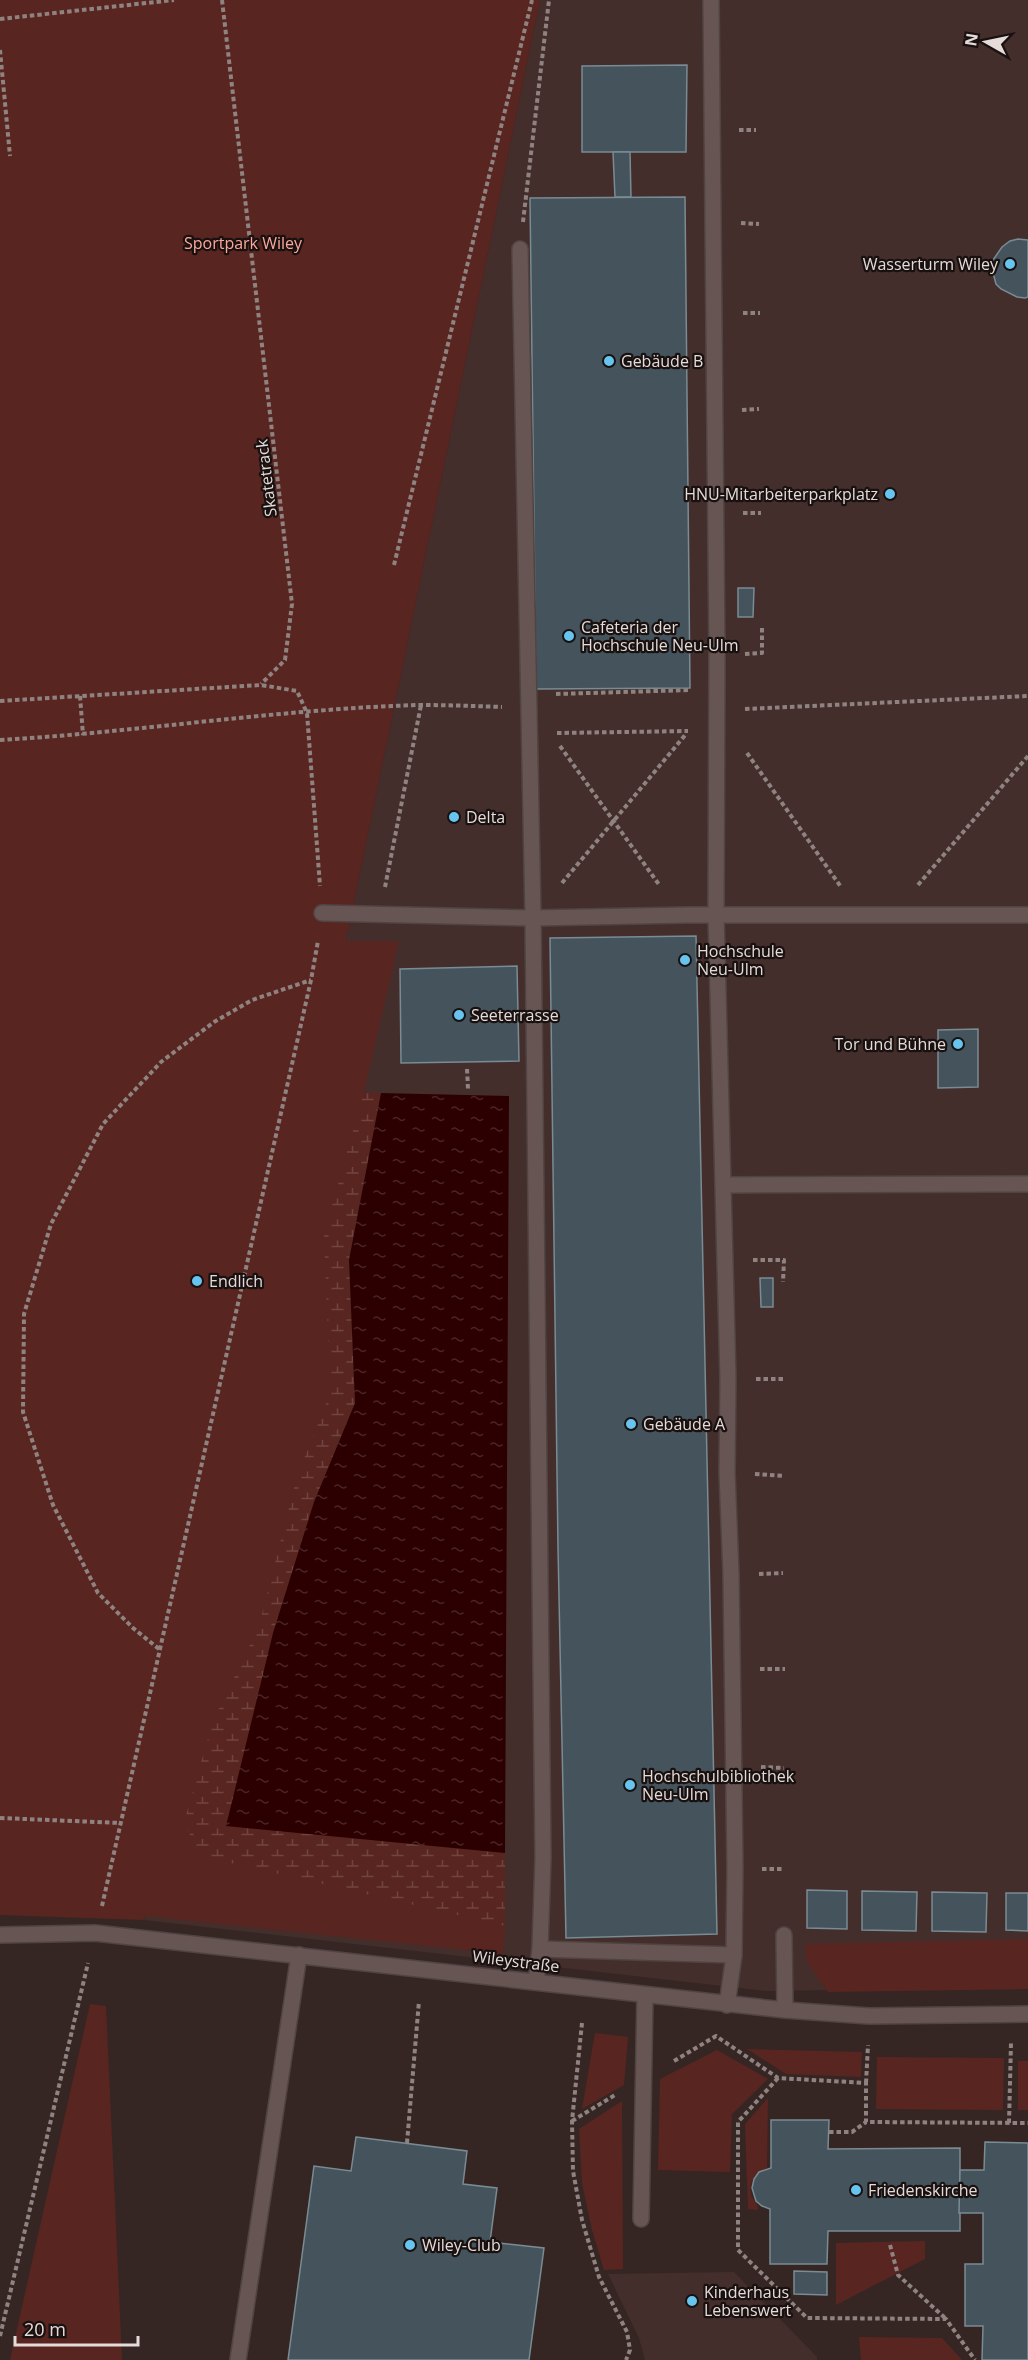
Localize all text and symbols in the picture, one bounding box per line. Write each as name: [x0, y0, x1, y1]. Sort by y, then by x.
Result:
north arrow: [956, 12, 1016, 72]
text: N: [959, 32, 983, 48]
park label: Sportpark Wiley: [184, 232, 303, 254]
place label: Wasserturm Wiley: [863, 253, 999, 275]
marker: Wasserturm Wiley: [1003, 257, 1017, 271]
place label: Gebäude B: [621, 350, 703, 372]
marker: Gebäude B: [602, 354, 616, 368]
street label: Skatetrack: [250, 437, 282, 518]
place label: HNU-Mitarbeiterparkplatz: [684, 483, 878, 505]
marker: HNU-Mitarbeiterparkplatz: [883, 487, 897, 501]
place label: Cafeteria der Hochschule Neu-Ulm: [581, 616, 739, 656]
marker: Cafeteria der Hochschule Neu-Ulm: [562, 629, 576, 643]
place label: Delta: [466, 806, 505, 828]
marker: Delta: [447, 810, 461, 824]
place label: Hochschule Neu-Ulm: [697, 940, 784, 980]
marker: Hochschule Neu-Ulm: [678, 953, 692, 967]
place label: Seeterrasse: [471, 1004, 559, 1026]
marker: Seeterrasse: [452, 1008, 466, 1022]
place label: Tor und Bühne: [835, 1033, 946, 1055]
marker: Tor und Bühne: [951, 1037, 965, 1051]
place label: Endlich: [209, 1270, 263, 1292]
marker: Endlich: [190, 1274, 204, 1288]
place label: Gebäude A: [643, 1413, 726, 1435]
marker: Gebäude A: [624, 1417, 638, 1431]
place label: Hochschulbibliothek Neu-Ulm: [642, 1765, 795, 1805]
marker: Hochschulbibliothek Neu-Ulm: [623, 1778, 637, 1792]
street label: Wileystraße: [471, 1945, 561, 1977]
place label: Friedenskirche: [868, 2179, 977, 2201]
marker: Friedenskirche: [849, 2183, 863, 2197]
place label: Wiley-Club: [422, 2234, 501, 2256]
marker: Wiley-Club: [403, 2238, 417, 2252]
place label: Kinderhaus Lebenswert: [704, 2281, 791, 2321]
marker: Kinderhaus Lebenswert: [685, 2294, 699, 2308]
scale bar: [15, 2309, 138, 2347]
text: 20 m: [24, 2317, 66, 2341]

